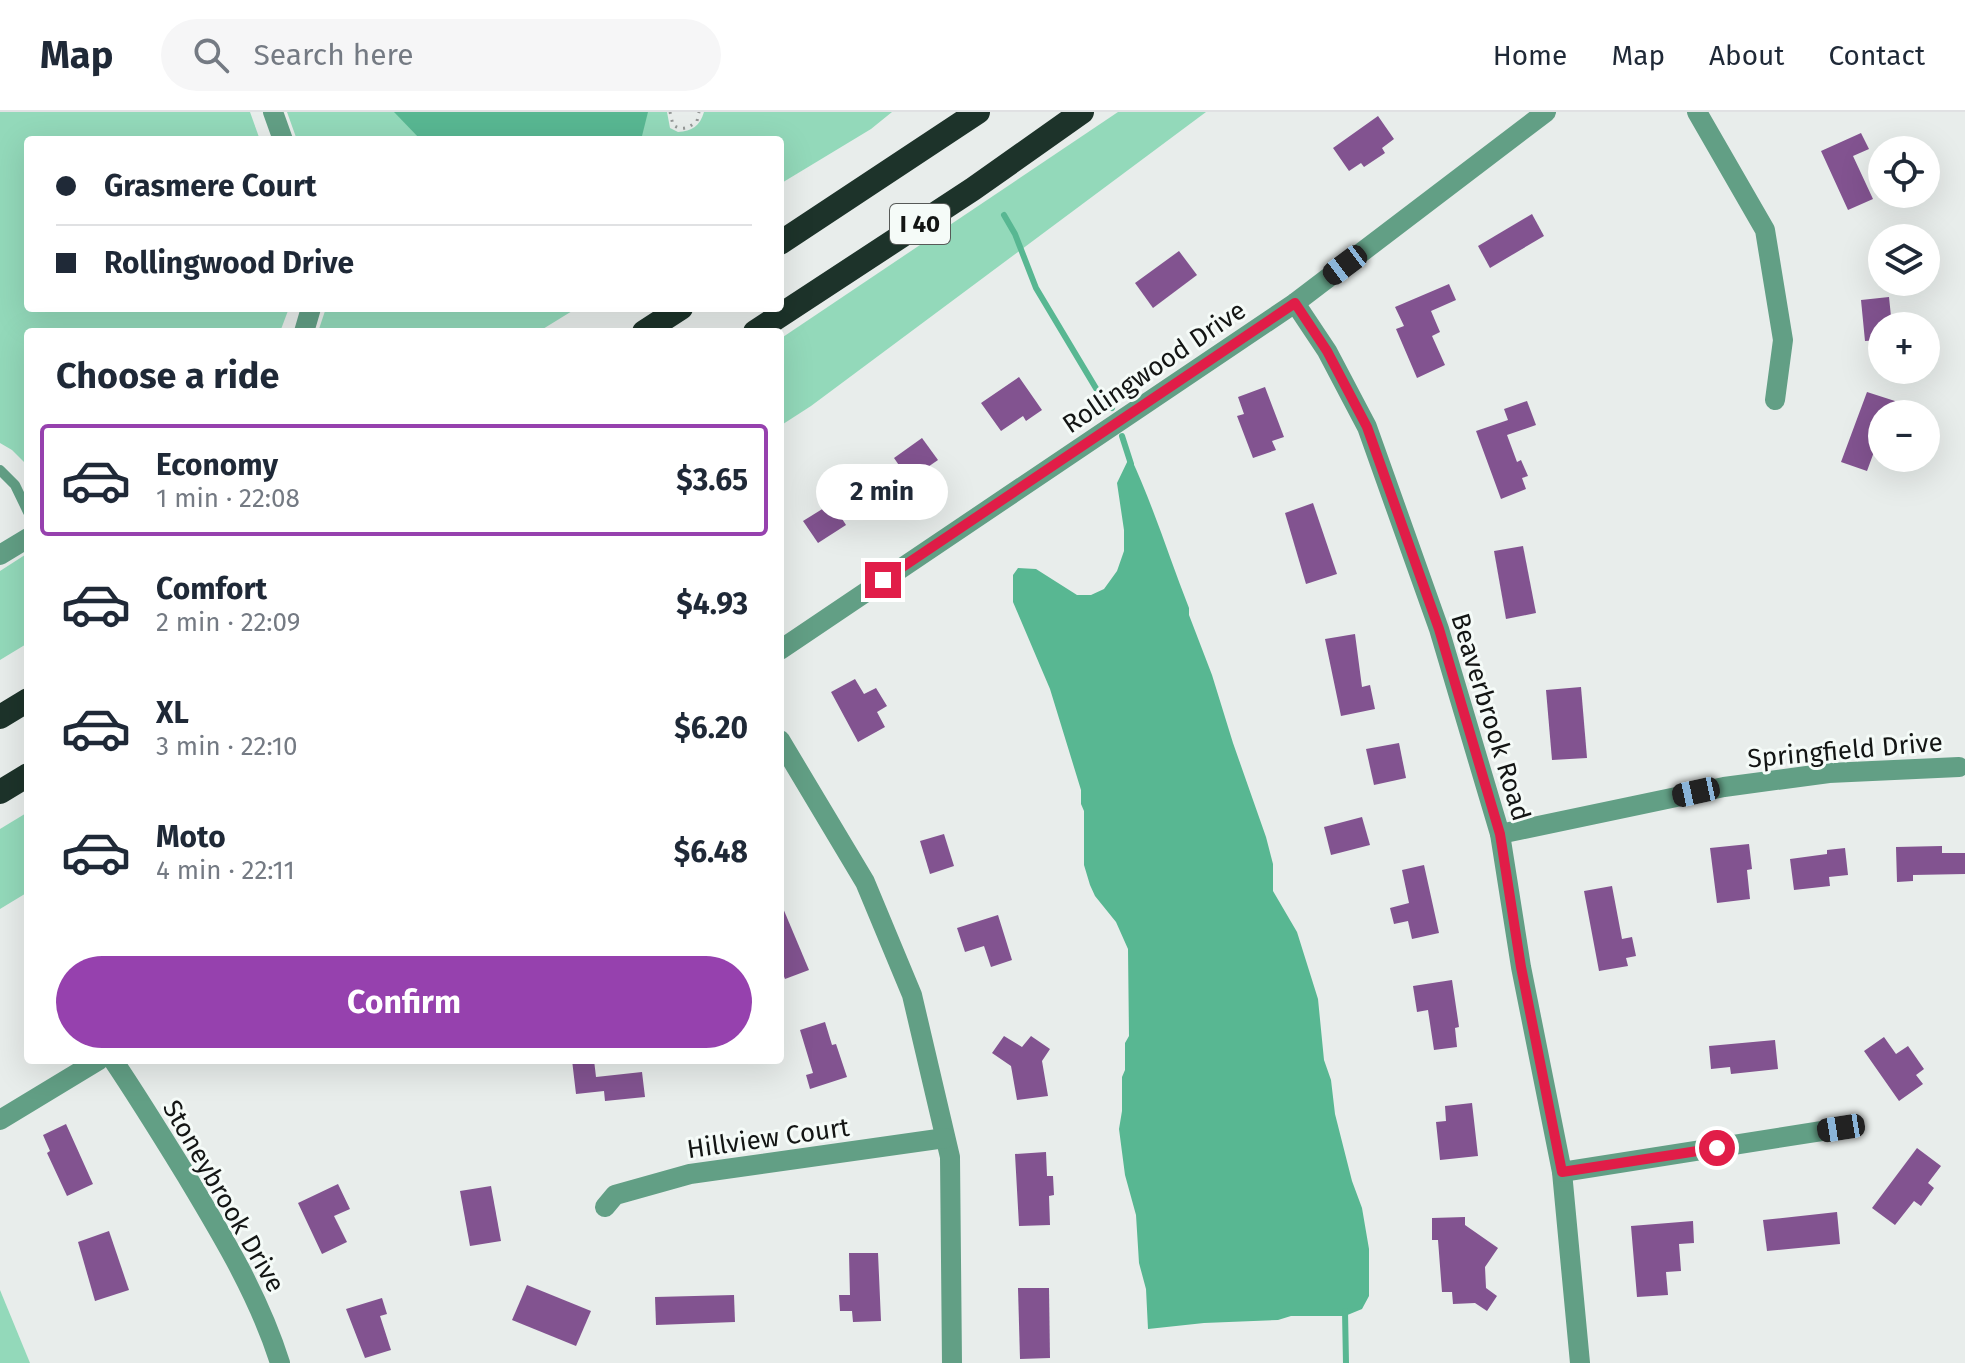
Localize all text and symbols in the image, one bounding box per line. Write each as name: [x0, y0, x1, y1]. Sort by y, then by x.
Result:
search box: [161, 19, 721, 91]
text: Map: [40, 32, 113, 78]
icon: search: [189, 33, 233, 77]
text: Search here: [253, 37, 414, 73]
text: Home: [1493, 39, 1567, 72]
text: Map: [1611, 39, 1665, 72]
text: About: [1709, 39, 1784, 72]
text: Contact: [1828, 39, 1925, 72]
map controls: [1868, 136, 1940, 472]
button: locate: [1868, 136, 1940, 208]
text: Grasmere Court: [104, 168, 317, 204]
road number: I 40: [890, 204, 950, 244]
button: layers: [1868, 224, 1940, 296]
car: [1319, 241, 1371, 289]
text: Rollingwood Drive: [104, 245, 354, 281]
street label: Rollingwood Drive: [1057, 295, 1252, 440]
button: +: [1868, 312, 1940, 384]
text: Choose a ride: [56, 354, 279, 398]
button: −: [1868, 400, 1940, 472]
icon: car: [60, 444, 132, 516]
text: Economy: [156, 447, 278, 483]
text: $3.65: [676, 462, 748, 498]
callout: 2 min: [817, 464, 949, 520]
text: 2 min: [850, 476, 914, 507]
text: 1 min · 22:08: [156, 483, 300, 514]
route end: [865, 562, 901, 598]
icon: car: [60, 568, 132, 640]
text: Comfort: [156, 571, 267, 607]
text: $4.93: [676, 586, 748, 622]
text: 2 min · 22:09: [156, 607, 301, 638]
street label: Beaverbrook Road: [1444, 610, 1537, 825]
icon: car: [60, 692, 132, 764]
text: XL: [156, 695, 189, 731]
text: $6.20: [674, 710, 748, 746]
street label: Springfield Drive: [1746, 727, 1944, 774]
text: 3 min · 22:10: [156, 731, 297, 762]
car: [1670, 775, 1722, 809]
icon: car: [60, 816, 132, 888]
text: Moto: [156, 819, 226, 855]
text: $6.48: [674, 834, 748, 870]
text: 4 min · 22:11: [156, 855, 295, 886]
button: Confirm: [56, 956, 752, 1048]
street label: Stoneybrook Drive: [156, 1095, 291, 1298]
street label: Hillview Court: [685, 1112, 852, 1165]
car: [1815, 1112, 1867, 1144]
route start: [1699, 1130, 1735, 1166]

